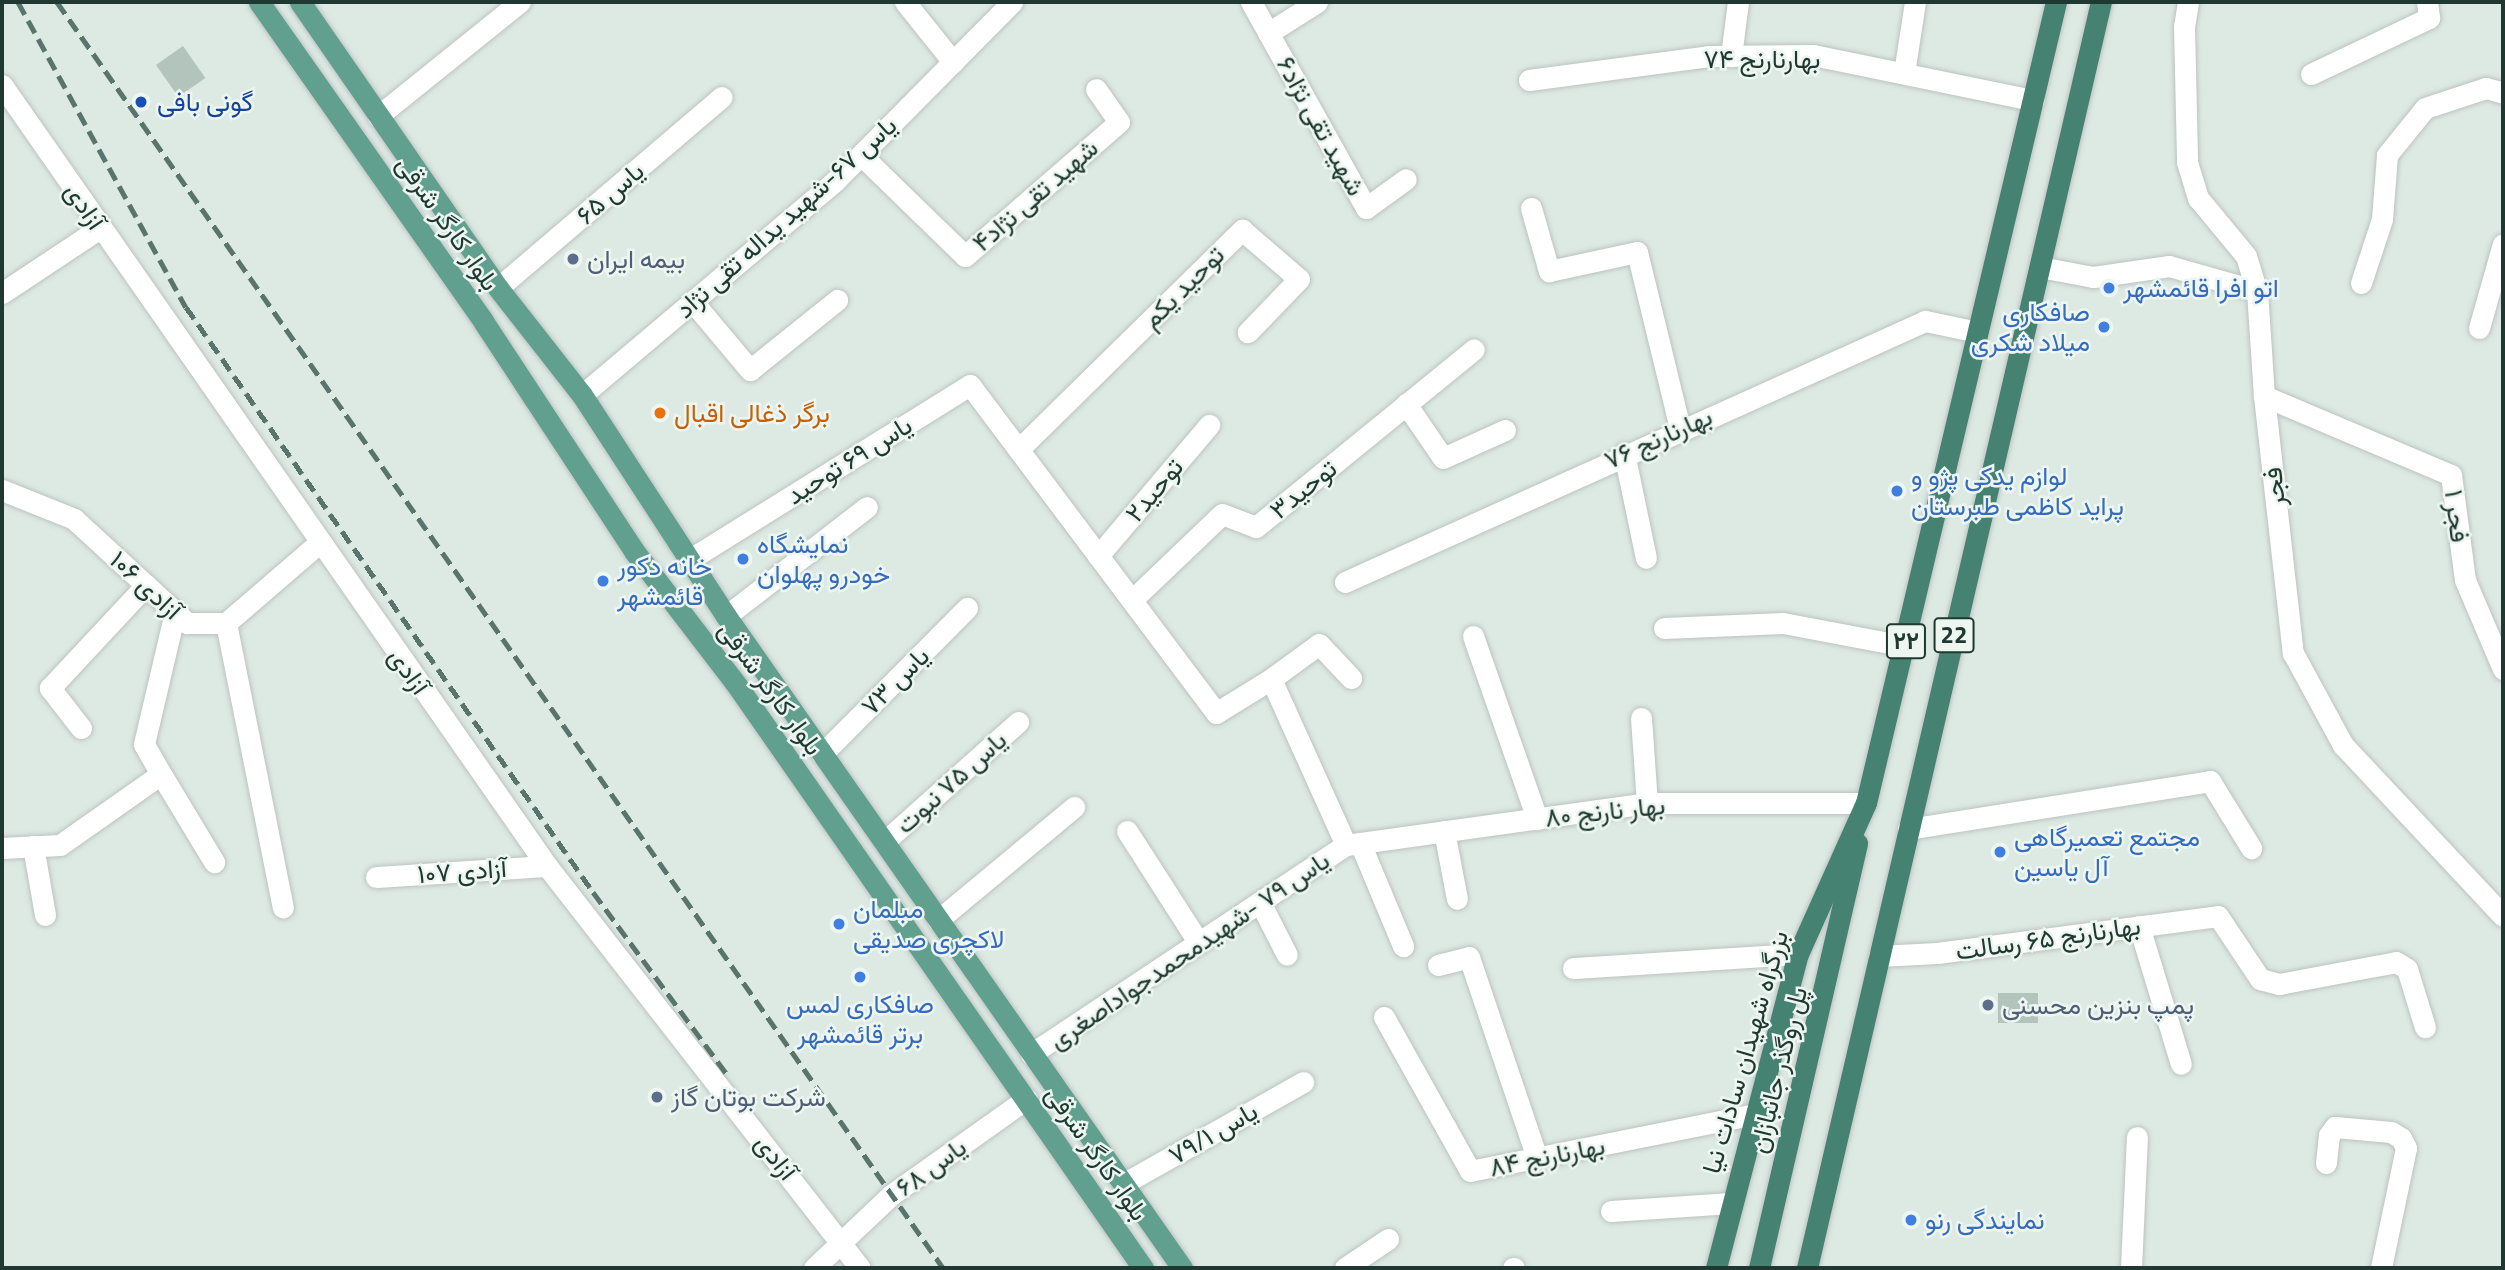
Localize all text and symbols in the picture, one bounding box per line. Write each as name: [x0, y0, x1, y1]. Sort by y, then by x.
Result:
street label: بهارنارنج ۷۴: [1703, 43, 1821, 75]
street label: شهید تقی نژاد۶: [1270, 51, 1372, 201]
place label: گونی بافی: [157, 86, 253, 118]
marker: گونی بافی: [131, 92, 151, 112]
street label: یاس ۶۷-شهید یداله تقی نژاد: [669, 109, 903, 325]
street label: شهید تقی نژاد۴: [966, 132, 1104, 258]
street label: بلوار کارگر شرقی: [390, 149, 506, 297]
street label: یاس ۶۵: [570, 155, 650, 231]
street label: آزادی: [58, 177, 112, 235]
street label: توحید یکم: [1135, 239, 1231, 335]
place label: بیمه ایران: [587, 243, 685, 275]
marker: بیمه ایران: [565, 251, 581, 267]
place label: اتو افرا قائمشهر: [2123, 272, 2279, 304]
marker: اتو افرا قائمشهر: [2101, 280, 2117, 296]
place label: صافکاری میلاد شکری: [1971, 296, 2090, 358]
marker: صافکاری میلاد شکری: [2096, 319, 2112, 335]
place label: برگر ذغالی اقبال: [674, 397, 830, 429]
street label: بهارنارنج ۷۶: [1599, 400, 1717, 476]
marker: برگر ذغالی اقبال: [652, 405, 668, 421]
street label: یاس ۶۹ توحید: [780, 409, 918, 511]
street label: توحید۲: [1118, 452, 1190, 528]
street label: توحید۳: [1263, 453, 1343, 525]
place label: لوازم یدکی پژو و پراید کاظمی طبرستان: [1911, 460, 2124, 522]
street label: فجر: [2256, 466, 2292, 508]
marker: لوازم یدکی پژو و پراید کاظمی طبرستان: [1889, 483, 1905, 499]
street label: فجر ۱: [2438, 488, 2476, 544]
place label: نمایشگاه خودرو پهلوان: [757, 528, 890, 590]
street label: آزادی ۱۰۶: [104, 544, 188, 626]
place label: خانه دکور قائمشهر: [617, 550, 712, 612]
marker: نمایشگاه خودرو پهلوان: [735, 551, 751, 567]
marker: خانه دکور قائمشهر: [595, 573, 611, 589]
road number: 22: [1933, 614, 1975, 656]
street label: بلوار کارگر شرقی: [712, 615, 830, 761]
road number: ۲۲: [1885, 620, 1927, 662]
street label: یاس ۷۳: [854, 640, 936, 722]
street label: آزادی: [382, 642, 436, 700]
street label: یاس ۷۵ نبوت: [889, 724, 1013, 840]
street label: بهار نارنج ۸۰: [1543, 789, 1667, 833]
place label: مجتمع تعمیرگاهی آل یاسین: [2014, 821, 2200, 882]
street label: یاس ۷۹ -شهیدمحمدجواداصغری: [1043, 844, 1335, 1056]
marker: مجتمع تعمیرگاهی آل یاسین: [1992, 844, 2008, 860]
street label: آزادی ۱۰۷: [416, 852, 508, 890]
place label: مبلمان لاکچری صدیقی: [853, 893, 1005, 954]
street label: بهارنارنج ۶۵ رسالت: [1954, 910, 2142, 966]
marker: مبلمان لاکچری صدیقی: [831, 916, 847, 932]
street label: بزرگراه شهیدان سادات نیا: [1695, 927, 1795, 1177]
marker: صافکاری لمس برتر قائمشهر: [852, 969, 868, 985]
street label: پل روگذر جانبازان: [1742, 984, 1814, 1156]
place label: صافکاری لمس برتر قائمشهر: [786, 988, 934, 1050]
place label: پمپ بنزین محسنی: [2002, 989, 2194, 1021]
marker: پمپ بنزین محسنی: [1980, 997, 1996, 1013]
street label: بلوار کارگر شرقی: [1039, 1079, 1155, 1227]
place label: شرکت بوتان گاز: [671, 1081, 826, 1113]
marker: شرکت بوتان گاز: [649, 1089, 665, 1105]
street label: یاس ۷۹/۱: [1163, 1095, 1263, 1171]
street label: آزادی: [748, 1128, 804, 1186]
street label: بهارنارنج ۸۴: [1487, 1130, 1607, 1182]
street label: یاس ۶۸: [890, 1131, 972, 1203]
place label: نمایندگی رنو: [1925, 1204, 2045, 1236]
marker: نمایندگی رنو: [1903, 1212, 1919, 1228]

